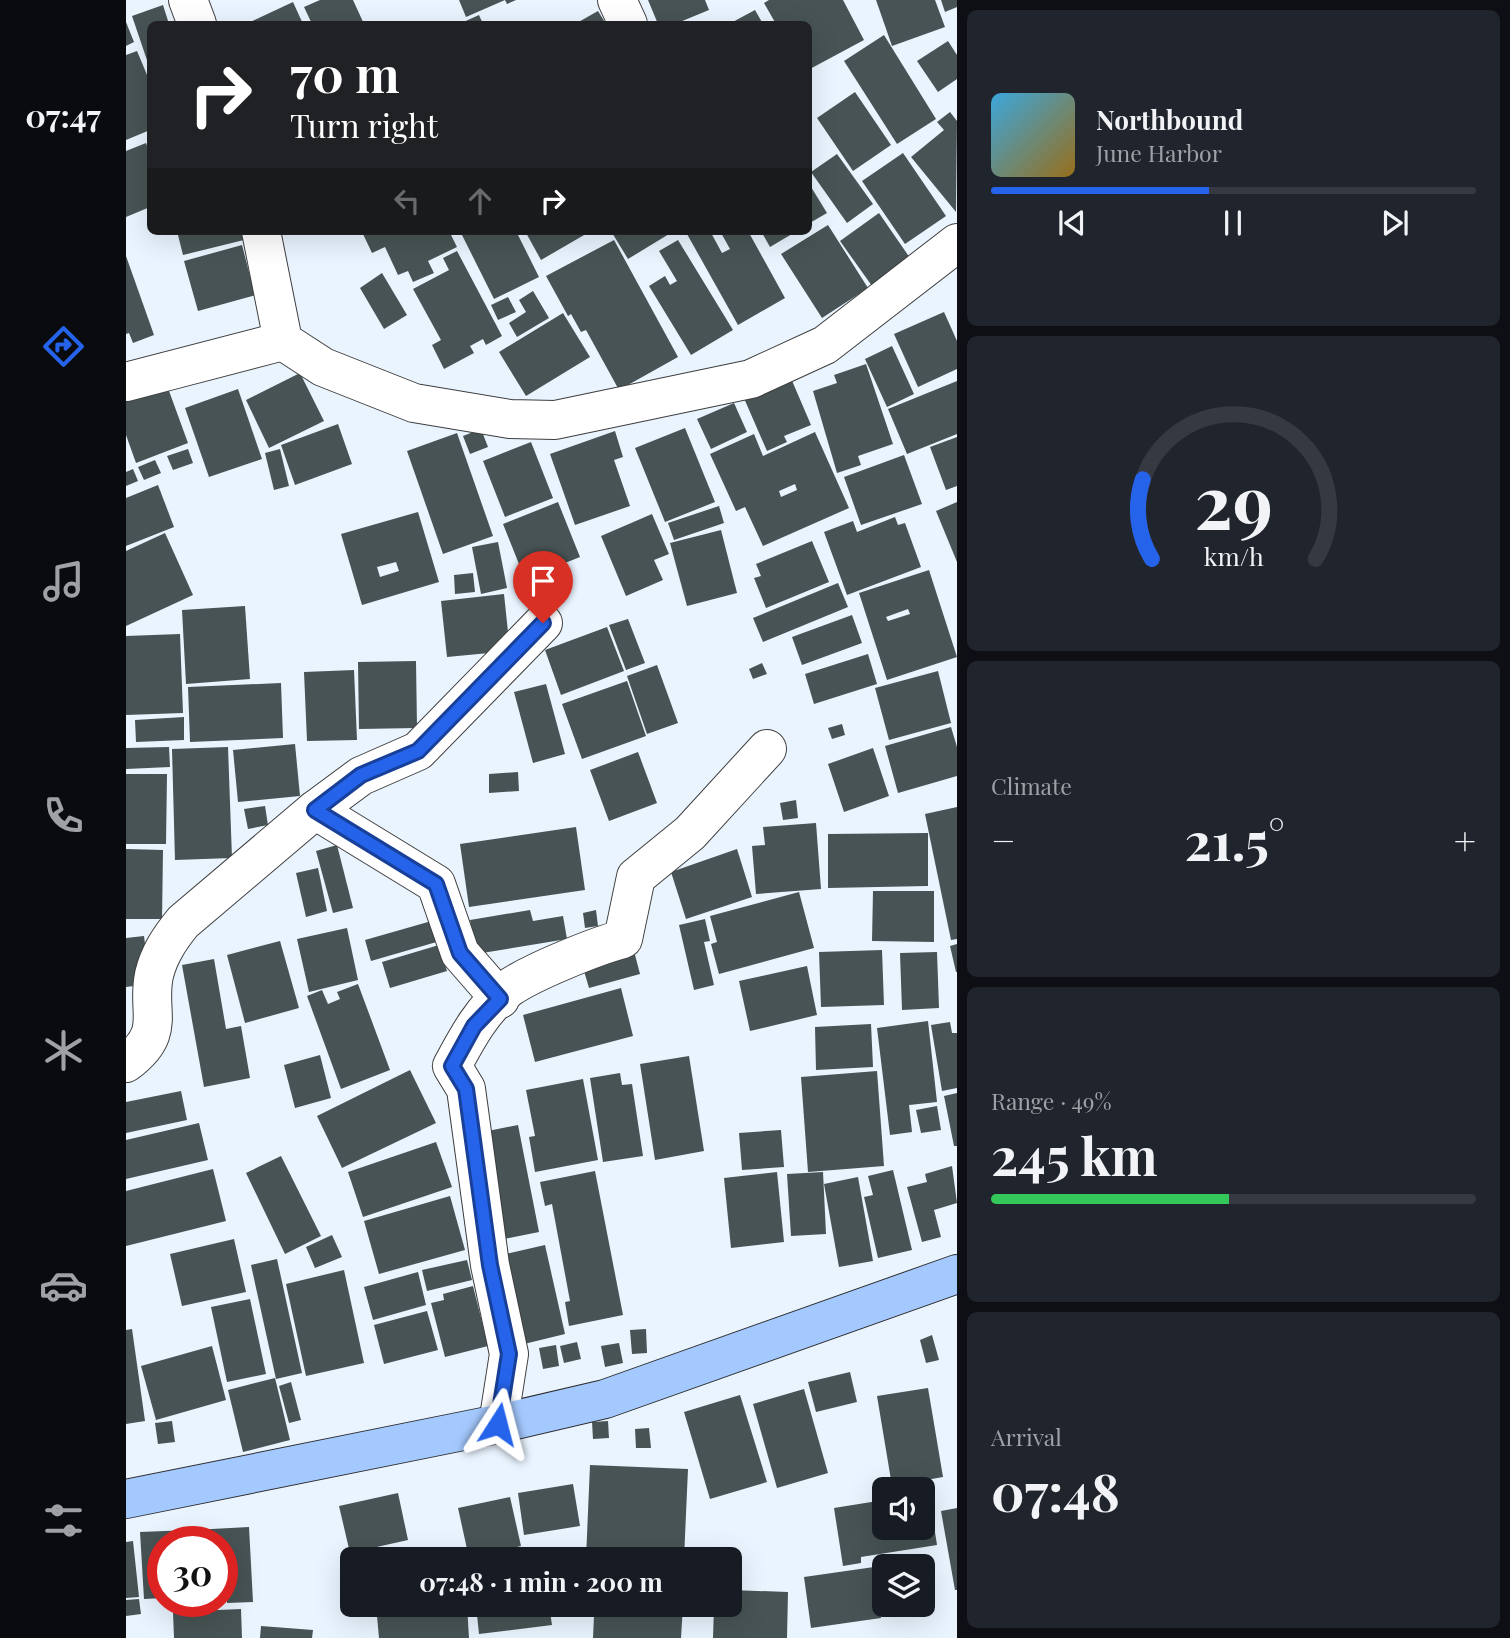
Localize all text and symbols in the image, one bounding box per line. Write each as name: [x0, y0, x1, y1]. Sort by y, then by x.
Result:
text: 70 m: [290, 40, 400, 105]
icon: right: [175, 49, 266, 140]
text: 07:47: [25, 93, 101, 136]
text: Northbound: [1096, 102, 1243, 137]
text: Turn right: [290, 103, 438, 146]
text: June Harbor: [1096, 137, 1222, 168]
icon: left: [388, 182, 426, 220]
icon: ahead: [461, 182, 499, 220]
icon: right: [534, 182, 572, 220]
icon: previous: [1053, 204, 1091, 242]
icon: pause: [1214, 204, 1252, 242]
icon: next: [1376, 204, 1414, 242]
icon: directions: [39, 322, 88, 371]
text: 29: [1194, 451, 1273, 548]
text: km/h: [1204, 539, 1264, 572]
pin: [513, 551, 573, 623]
icon: music: [39, 557, 88, 606]
icon: arrive: [524, 562, 562, 600]
text: Climate: [991, 770, 1072, 801]
icon: phone: [39, 791, 88, 840]
text: 21.5°: [1185, 805, 1285, 874]
text: −: [991, 814, 1016, 865]
text: +: [1454, 814, 1476, 865]
icon: climate: [39, 1026, 88, 1075]
text: Range · 49%: [991, 1085, 1112, 1116]
text: 245 km: [991, 1120, 1158, 1189]
icon: car: [39, 1261, 88, 1310]
position arrow: [461, 1387, 535, 1461]
text: Arrival: [991, 1421, 1062, 1452]
text: 07:48: [991, 1456, 1120, 1525]
map controls: [872, 1477, 935, 1617]
button: sound: [872, 1477, 935, 1540]
icon: filters: [39, 1496, 88, 1545]
speed limit sign: 30: [147, 1526, 238, 1617]
button: layers: [872, 1554, 935, 1617]
text: 07:48 · 1 min · 200 m: [419, 1564, 663, 1599]

